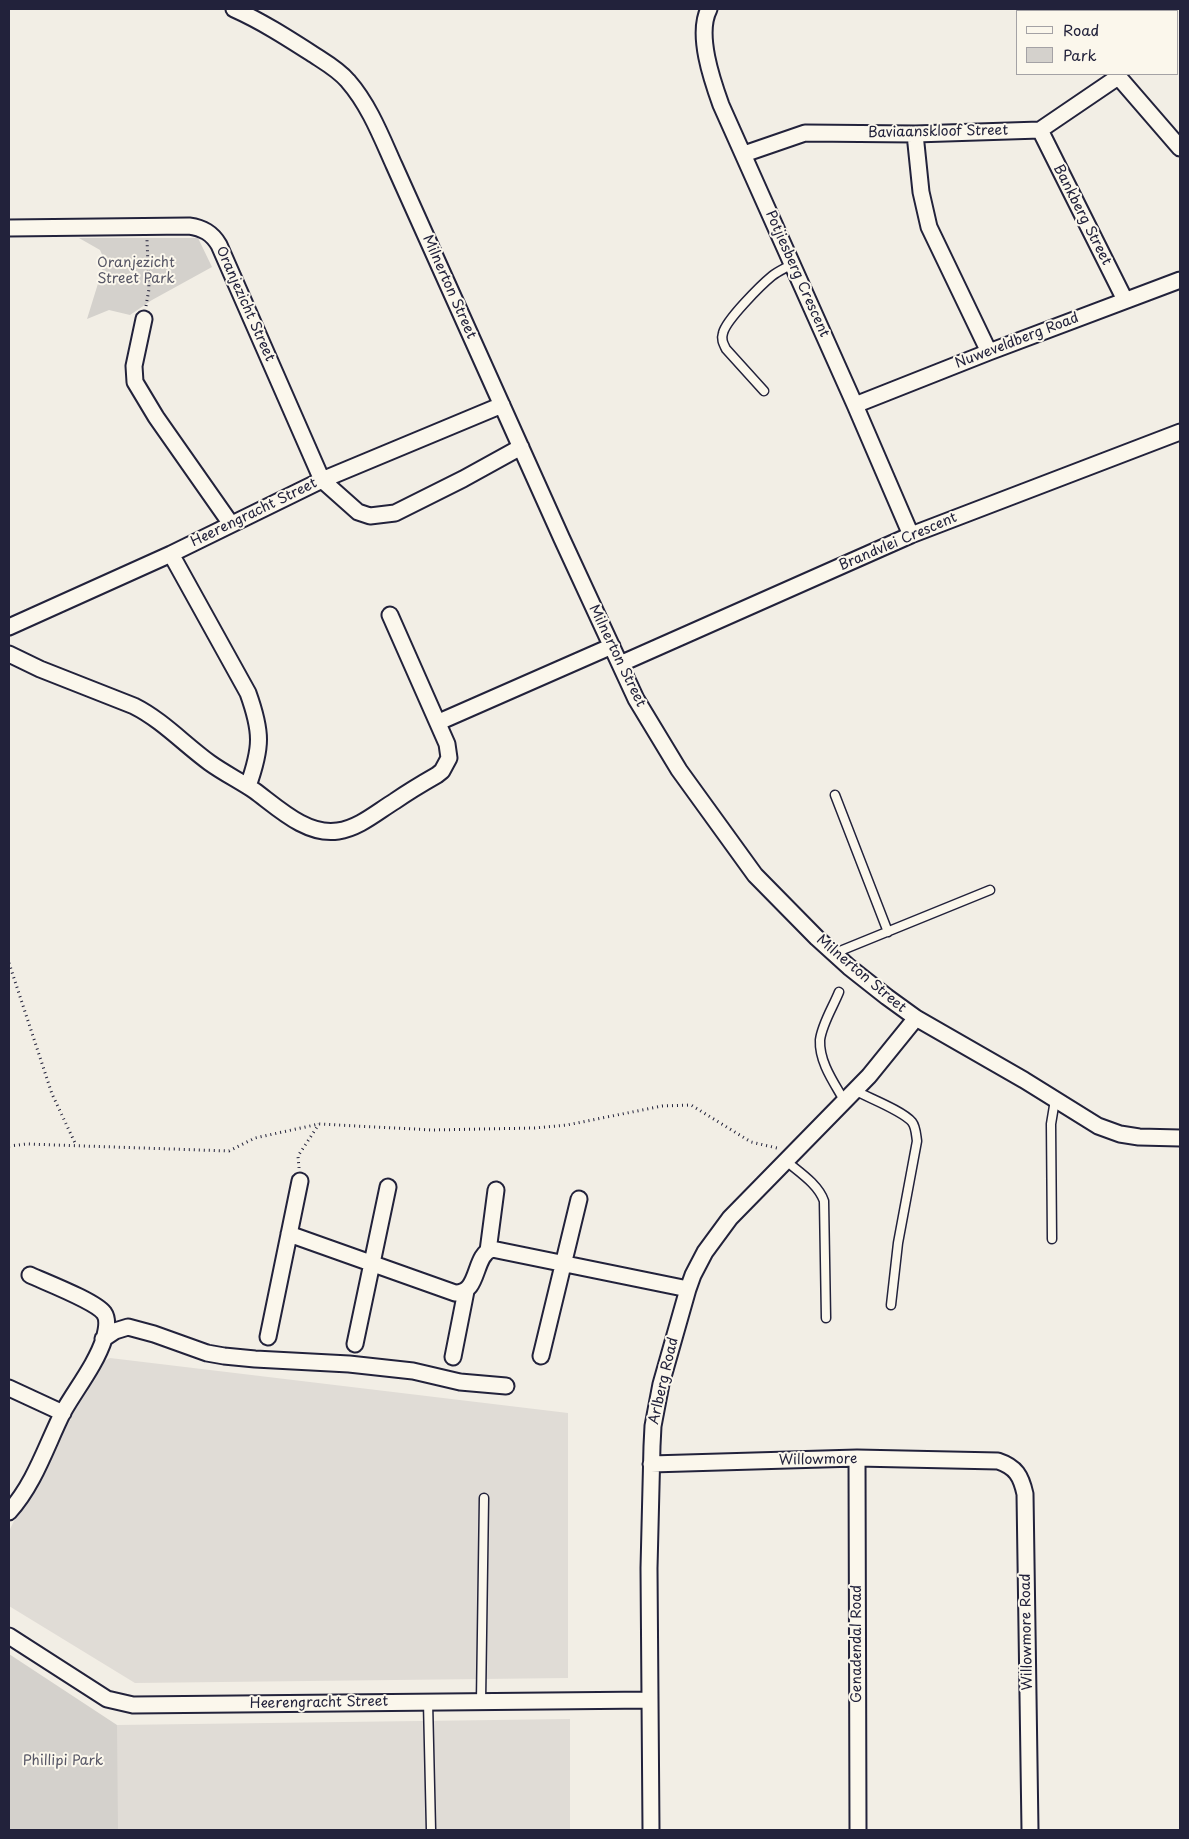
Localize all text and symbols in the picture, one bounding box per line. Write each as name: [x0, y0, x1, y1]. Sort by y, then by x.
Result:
legend: [1016, 10, 1179, 75]
text: Road: [1063, 18, 1099, 41]
text: Park: [1063, 43, 1097, 66]
street label: Baviaanskloof Street: [868, 122, 1008, 142]
street label: Bankberg Street: [1049, 162, 1115, 268]
street label: Potjiesberg Crescent: [762, 208, 832, 340]
street label: Milnerton Street: [419, 232, 479, 342]
street label: Oranjezicht Street: [212, 244, 278, 364]
park label: Oranjezicht Street Park: [97, 255, 175, 288]
street label: Nuweveldberg Road: [953, 310, 1081, 372]
street label: Heerengracht Street: [188, 475, 320, 551]
street label: Brandvlei Crescent: [836, 510, 960, 574]
street label: Milnerton Street: [585, 602, 649, 710]
street label: Milnerton Street: [813, 932, 909, 1016]
street label: Arlberg Road: [646, 1336, 682, 1426]
street label: Willowmore: [778, 1451, 858, 1469]
street label: Willowmore Road: [1018, 1573, 1036, 1691]
street label: Genadendal Road: [849, 1585, 865, 1703]
street label: Heerengracht Street: [250, 1693, 388, 1713]
park label: Phillipi Park: [23, 1753, 103, 1769]

